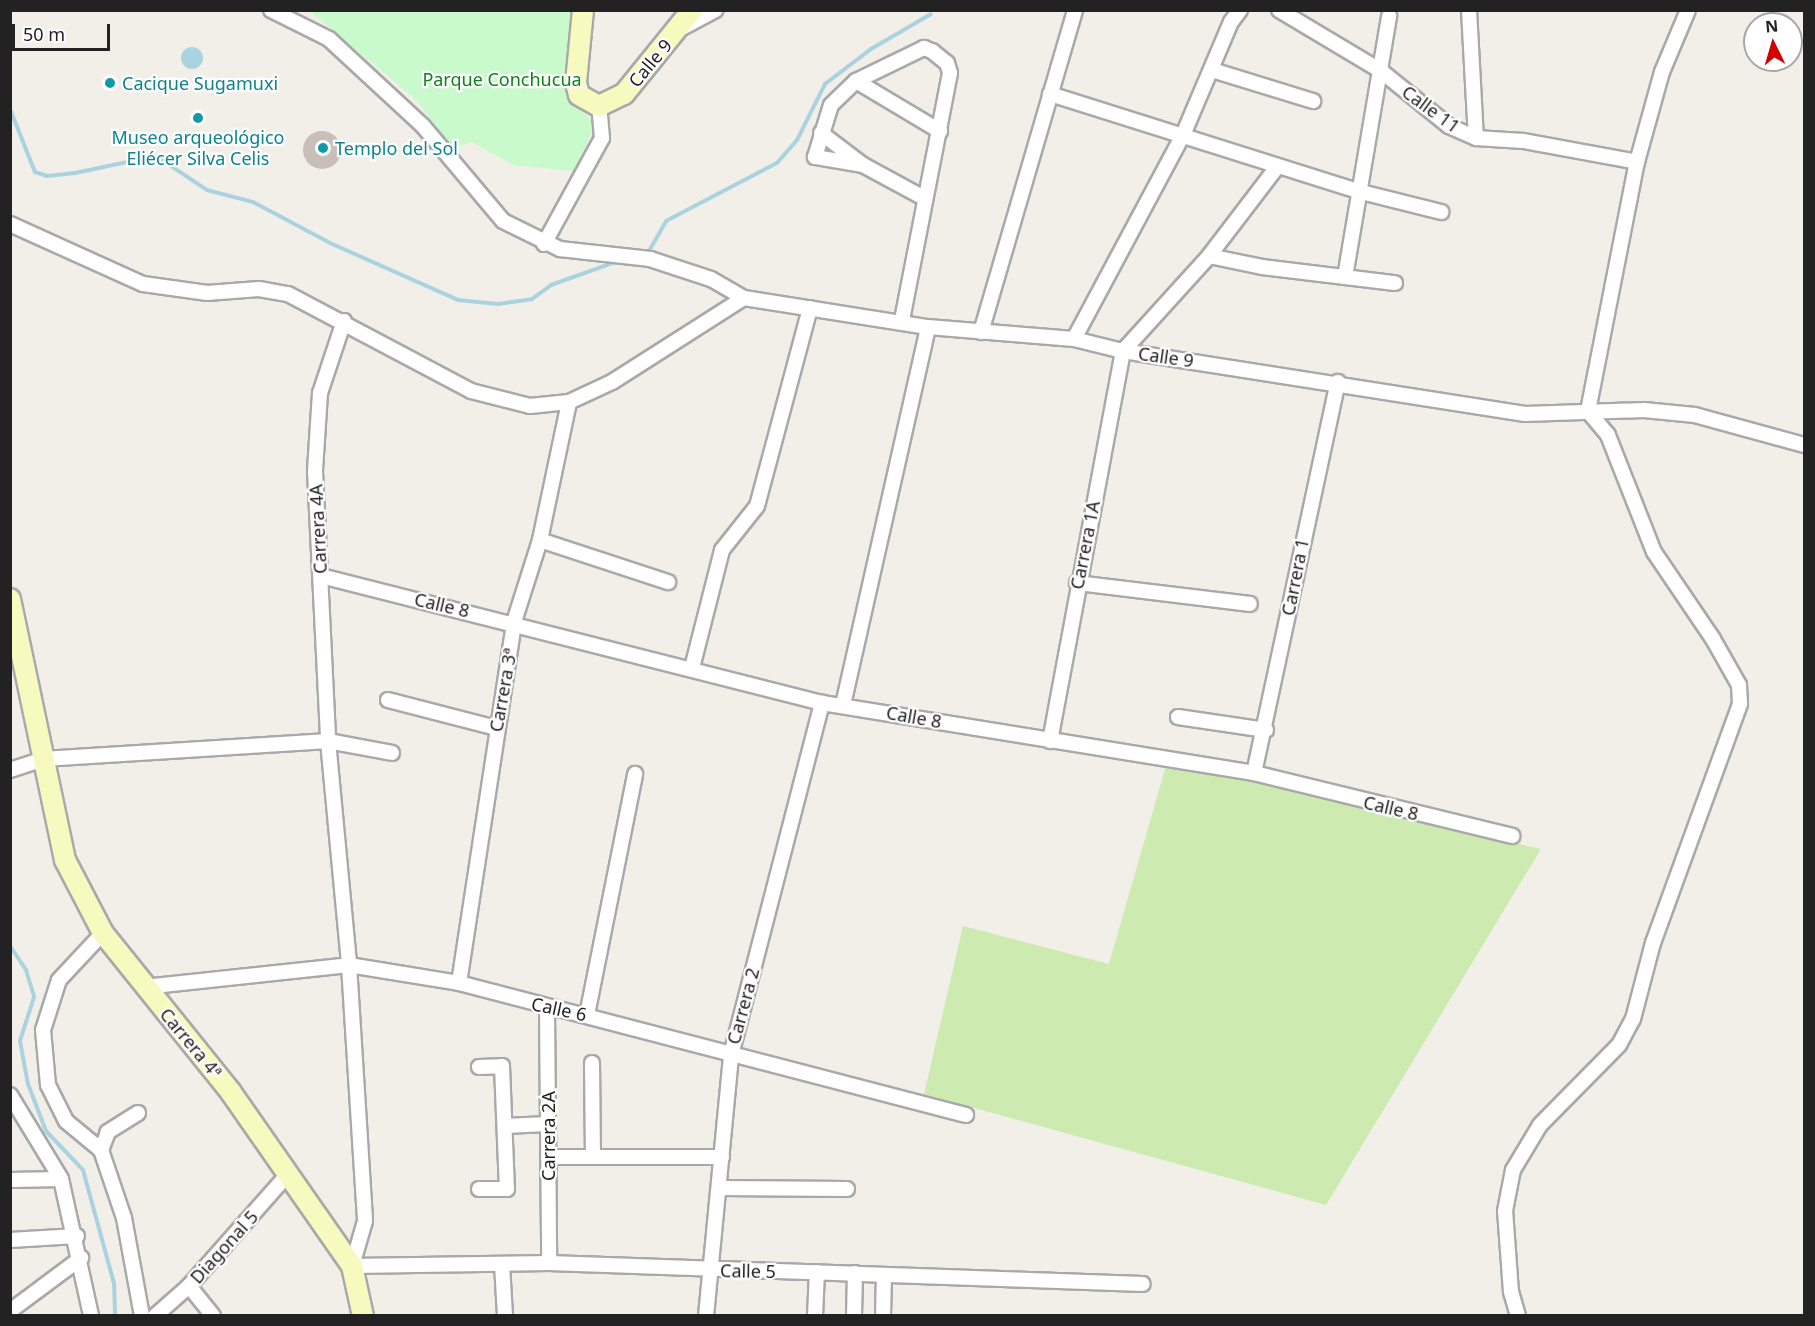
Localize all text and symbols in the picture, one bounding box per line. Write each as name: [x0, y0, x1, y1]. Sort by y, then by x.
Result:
scale bar: [15, 12, 112, 50]
north arrow: [1743, 12, 1803, 72]
text: N: [1764, 15, 1779, 38]
text: 50 m: [23, 22, 65, 46]
street label: Calle 9: [624, 35, 676, 91]
park label: Parque Conchucua: [422, 68, 582, 90]
place label: Cacique Sugamuxi: [122, 72, 278, 94]
marker: Cacique Sugamuxi: [103, 76, 117, 90]
street label: Calle 11: [1398, 81, 1464, 137]
marker: Museo arqueológico Eliécer Silva Celis: [191, 111, 205, 125]
place label: Museo arqueológico Eliécer Silva Celis: [112, 127, 284, 170]
place label: Templo del Sol: [335, 137, 458, 159]
marker: Templo del Sol: [316, 141, 330, 155]
street label: Calle 9: [1137, 342, 1195, 372]
street label: Carrera 4A: [305, 484, 331, 574]
street label: Carrera 1A: [1066, 499, 1104, 591]
street label: Carrera 1: [1277, 537, 1313, 617]
street label: Calle 8: [412, 588, 472, 622]
street label: Carrera 3ª: [485, 646, 521, 734]
street label: Calle 8: [885, 702, 943, 732]
street label: Calle 8: [1361, 791, 1421, 825]
street label: Carrera 2: [722, 965, 764, 1047]
street label: Calle 6: [529, 993, 589, 1025]
street label: Carrera 4ª: [156, 1004, 226, 1082]
street label: Carrera 2A: [537, 1091, 559, 1181]
street label: Diagonal 5: [186, 1206, 262, 1288]
street label: Calle 5: [720, 1260, 776, 1282]

